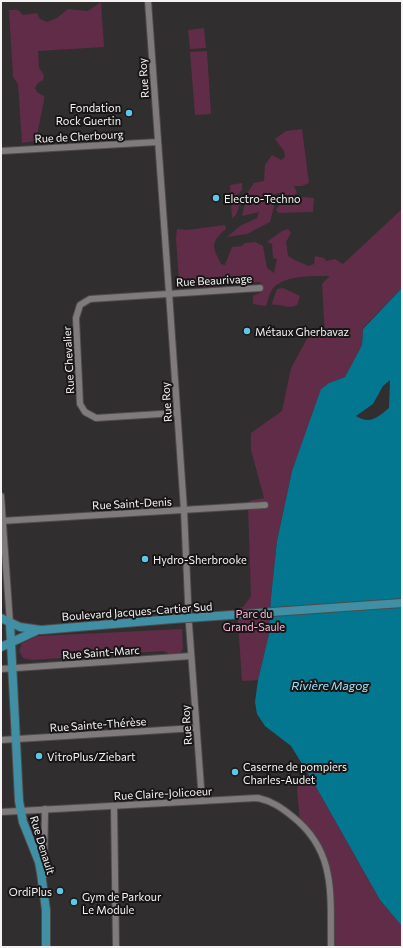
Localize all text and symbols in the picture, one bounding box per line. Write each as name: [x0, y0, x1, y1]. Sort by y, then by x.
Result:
street label: Rue Roy: [135, 57, 151, 99]
place label: Fondation Rock Guertin: [56, 101, 121, 127]
marker: Fondation Rock Guertin: [124, 108, 134, 118]
street label: Rue de Cherbourg: [34, 127, 124, 145]
place label: Electro-Techno: [224, 192, 301, 205]
marker: Electro-Techno: [211, 193, 221, 203]
street label: Rue Beaurivage: [176, 272, 253, 288]
street label: Rue Chevalier: [60, 325, 76, 394]
place label: Métaux Gherbavaz: [255, 325, 350, 338]
marker: Métaux Gherbavaz: [242, 326, 252, 336]
street label: Rue Roy: [158, 381, 174, 423]
street label: Rue Saint-Denis: [92, 494, 172, 512]
place label: Hydro-Sherbrooke: [153, 553, 247, 566]
marker: Hydro-Sherbrooke: [140, 554, 150, 564]
street label: Boulevard Jacques-Cartier Sud: [61, 599, 213, 624]
park label: Parc du Grand-Saule: [223, 607, 285, 633]
street label: Rue Saint-Marc: [62, 643, 140, 661]
water label: Rivière Magog: [291, 678, 369, 692]
street label: Rue Roy: [178, 704, 194, 746]
street label: Rue Sainte-Thérèse: [49, 714, 147, 734]
place label: VitroPlus/Ziebart: [47, 750, 136, 763]
marker: VitroPlus/Ziebart: [34, 751, 44, 761]
place label: Caserne de pompiers Charles-Audet: [243, 760, 347, 786]
marker: Caserne de pompiers Charles-Audet: [230, 767, 240, 777]
street label: Rue Claire-Jolicoeur: [113, 784, 213, 803]
street label: Rue Denault: [28, 814, 58, 876]
place label: OrdiPlus: [9, 885, 52, 898]
marker: OrdiPlus: [55, 886, 65, 896]
place label: Gym de Parkour Le Module: [82, 890, 162, 916]
marker: Gym de Parkour Le Module: [69, 897, 79, 907]

